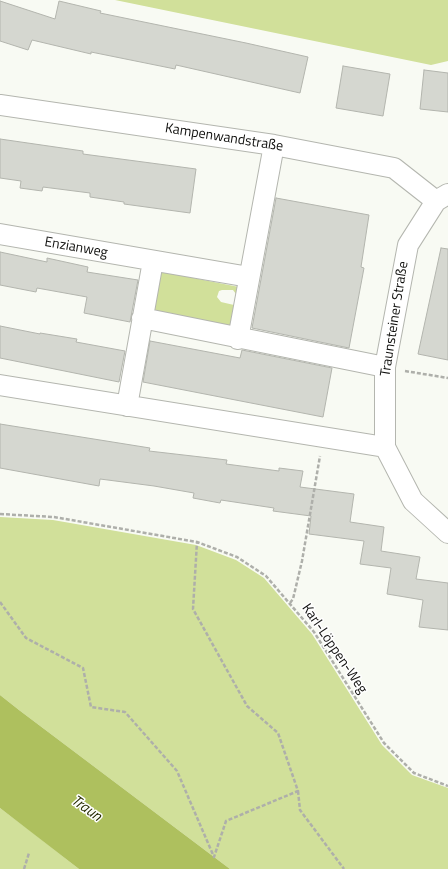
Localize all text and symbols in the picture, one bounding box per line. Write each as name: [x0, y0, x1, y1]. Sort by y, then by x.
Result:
street label: Kampenwandstraße: [164, 120, 284, 156]
street label: Enzianweg: [43, 234, 109, 262]
street label: Traunsteiner Straße: [378, 260, 412, 378]
street label: Karl-Löppen-Weg: [298, 601, 370, 697]
water label: Traun: [67, 792, 105, 826]

